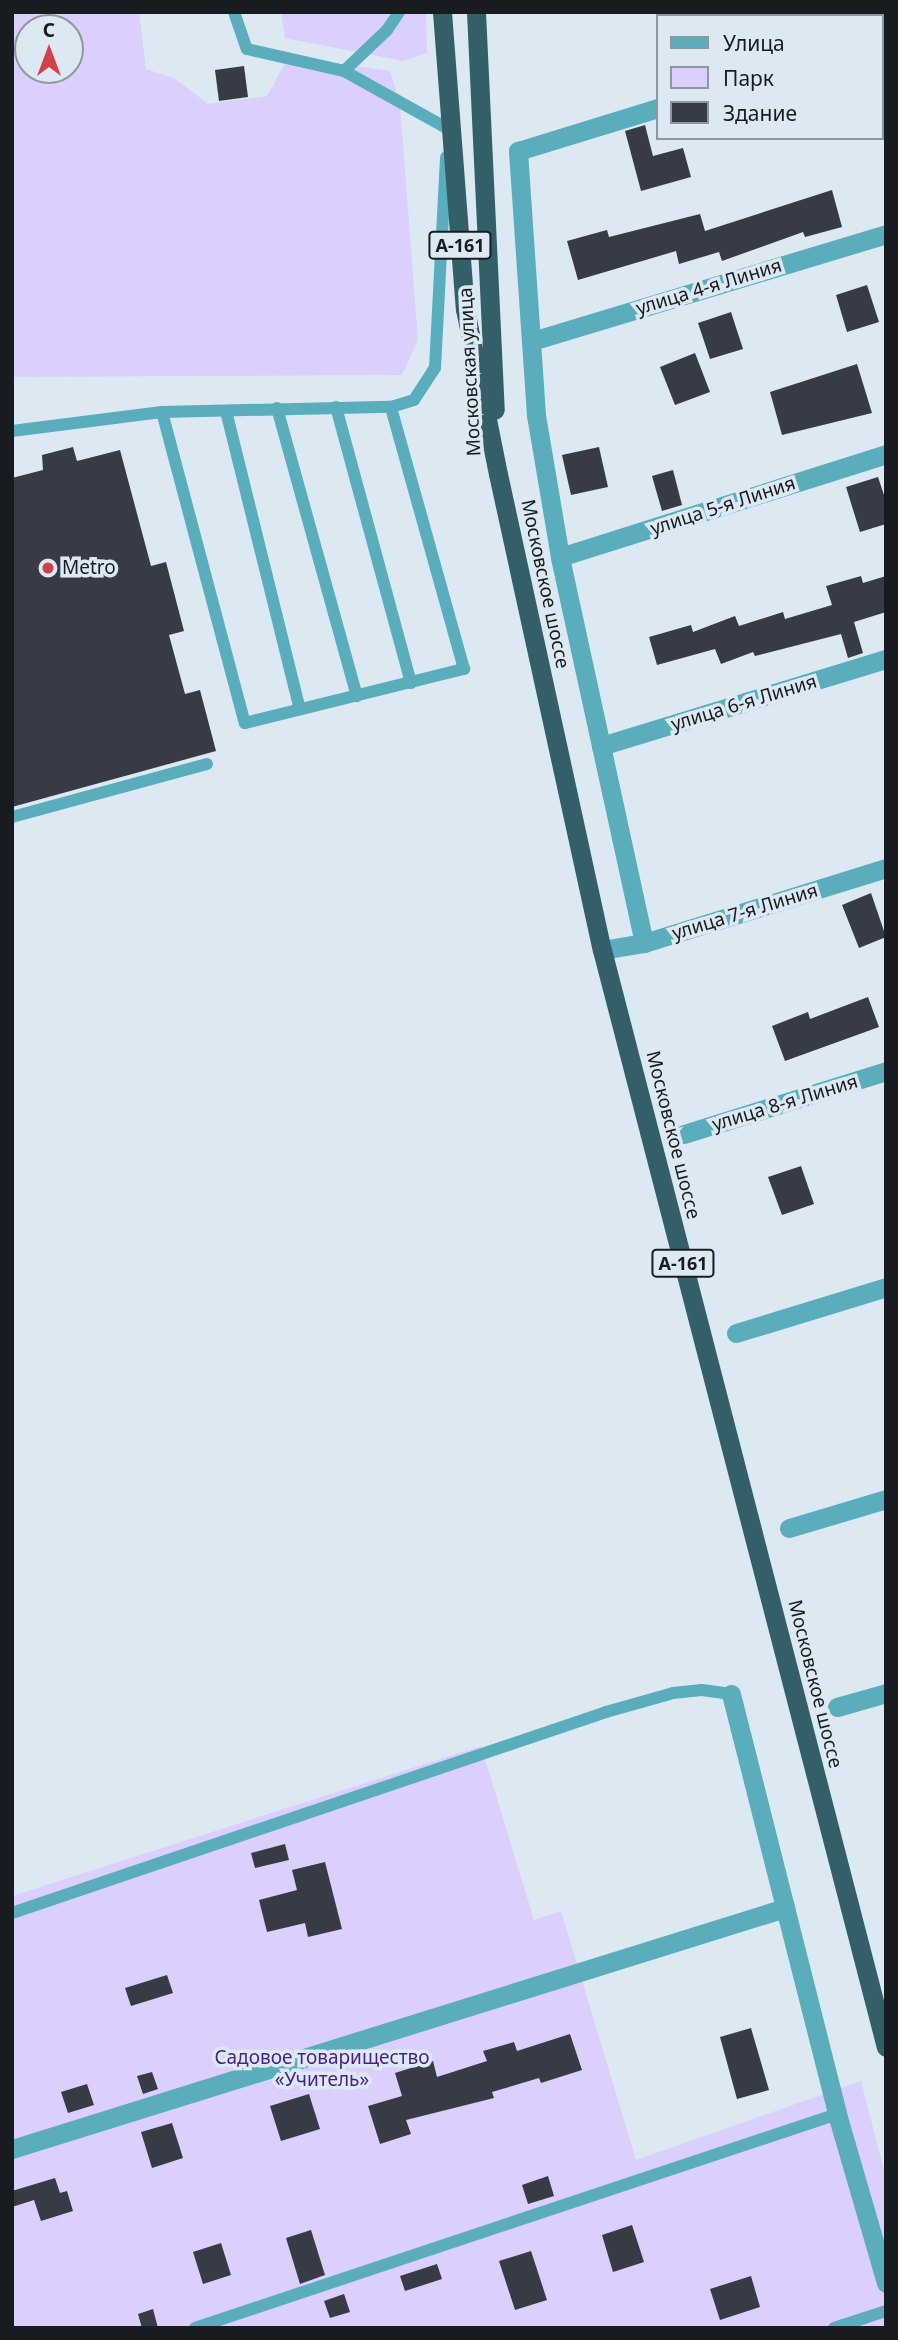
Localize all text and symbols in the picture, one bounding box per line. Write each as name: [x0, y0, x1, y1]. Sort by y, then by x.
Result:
north arrow: [14, 14, 84, 84]
legend: [656, 14, 884, 140]
text: С: [43, 17, 55, 43]
text: Улица: [723, 29, 785, 57]
text: Парк: [723, 64, 774, 92]
text: Здание: [723, 99, 797, 127]
road number: А-161: [427, 230, 493, 260]
street label: улица 4-я Линия: [633, 254, 785, 320]
street label: Московская улица: [454, 287, 486, 457]
street label: улица 5-я Линия: [648, 472, 798, 540]
street label: Московское шоссе: [516, 497, 574, 671]
place label: Metro: [62, 557, 116, 579]
marker: Metro: [40, 560, 56, 576]
street label: улица 6-я Линия: [668, 670, 820, 736]
street label: улица 7-я Линия: [669, 879, 821, 945]
street label: Московское шоссе: [641, 1049, 705, 1221]
street label: улица 8-я Линия: [709, 1070, 861, 1136]
road number: А-161: [650, 1248, 716, 1278]
street label: Московское шоссе: [783, 1598, 847, 1770]
park label: Садовое товарищество «Учитель»: [214, 2047, 430, 2091]

